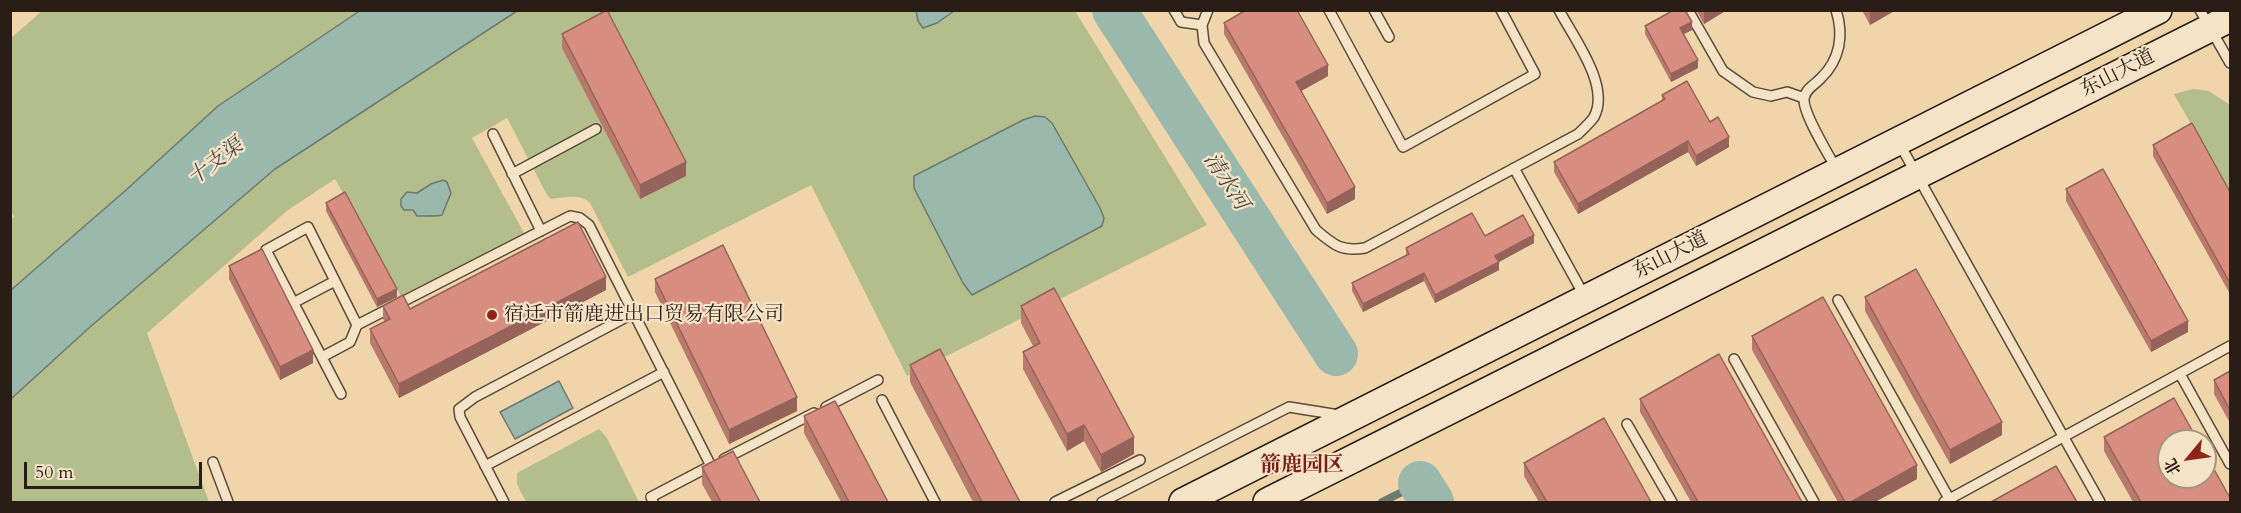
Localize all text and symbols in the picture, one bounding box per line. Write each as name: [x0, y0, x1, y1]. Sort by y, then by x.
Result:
street label: 东山大道: [2077, 45, 2159, 103]
water label: 十支渠: [183, 134, 249, 192]
water label: 清水河: [1197, 149, 1253, 215]
street label: 东山大道: [1630, 227, 1712, 285]
place label: 宿迁市箭鹿进出口贸易有限公司: [504, 303, 784, 327]
marker: 宿迁市箭鹿进出口贸易有限公司: [485, 308, 499, 322]
north arrow: [2157, 429, 2217, 489]
scale bar: [27, 450, 206, 488]
district label: 箭鹿园区: [1260, 453, 1344, 479]
text: 北: [2160, 454, 2187, 479]
text: 50 m: [35, 460, 74, 485]

